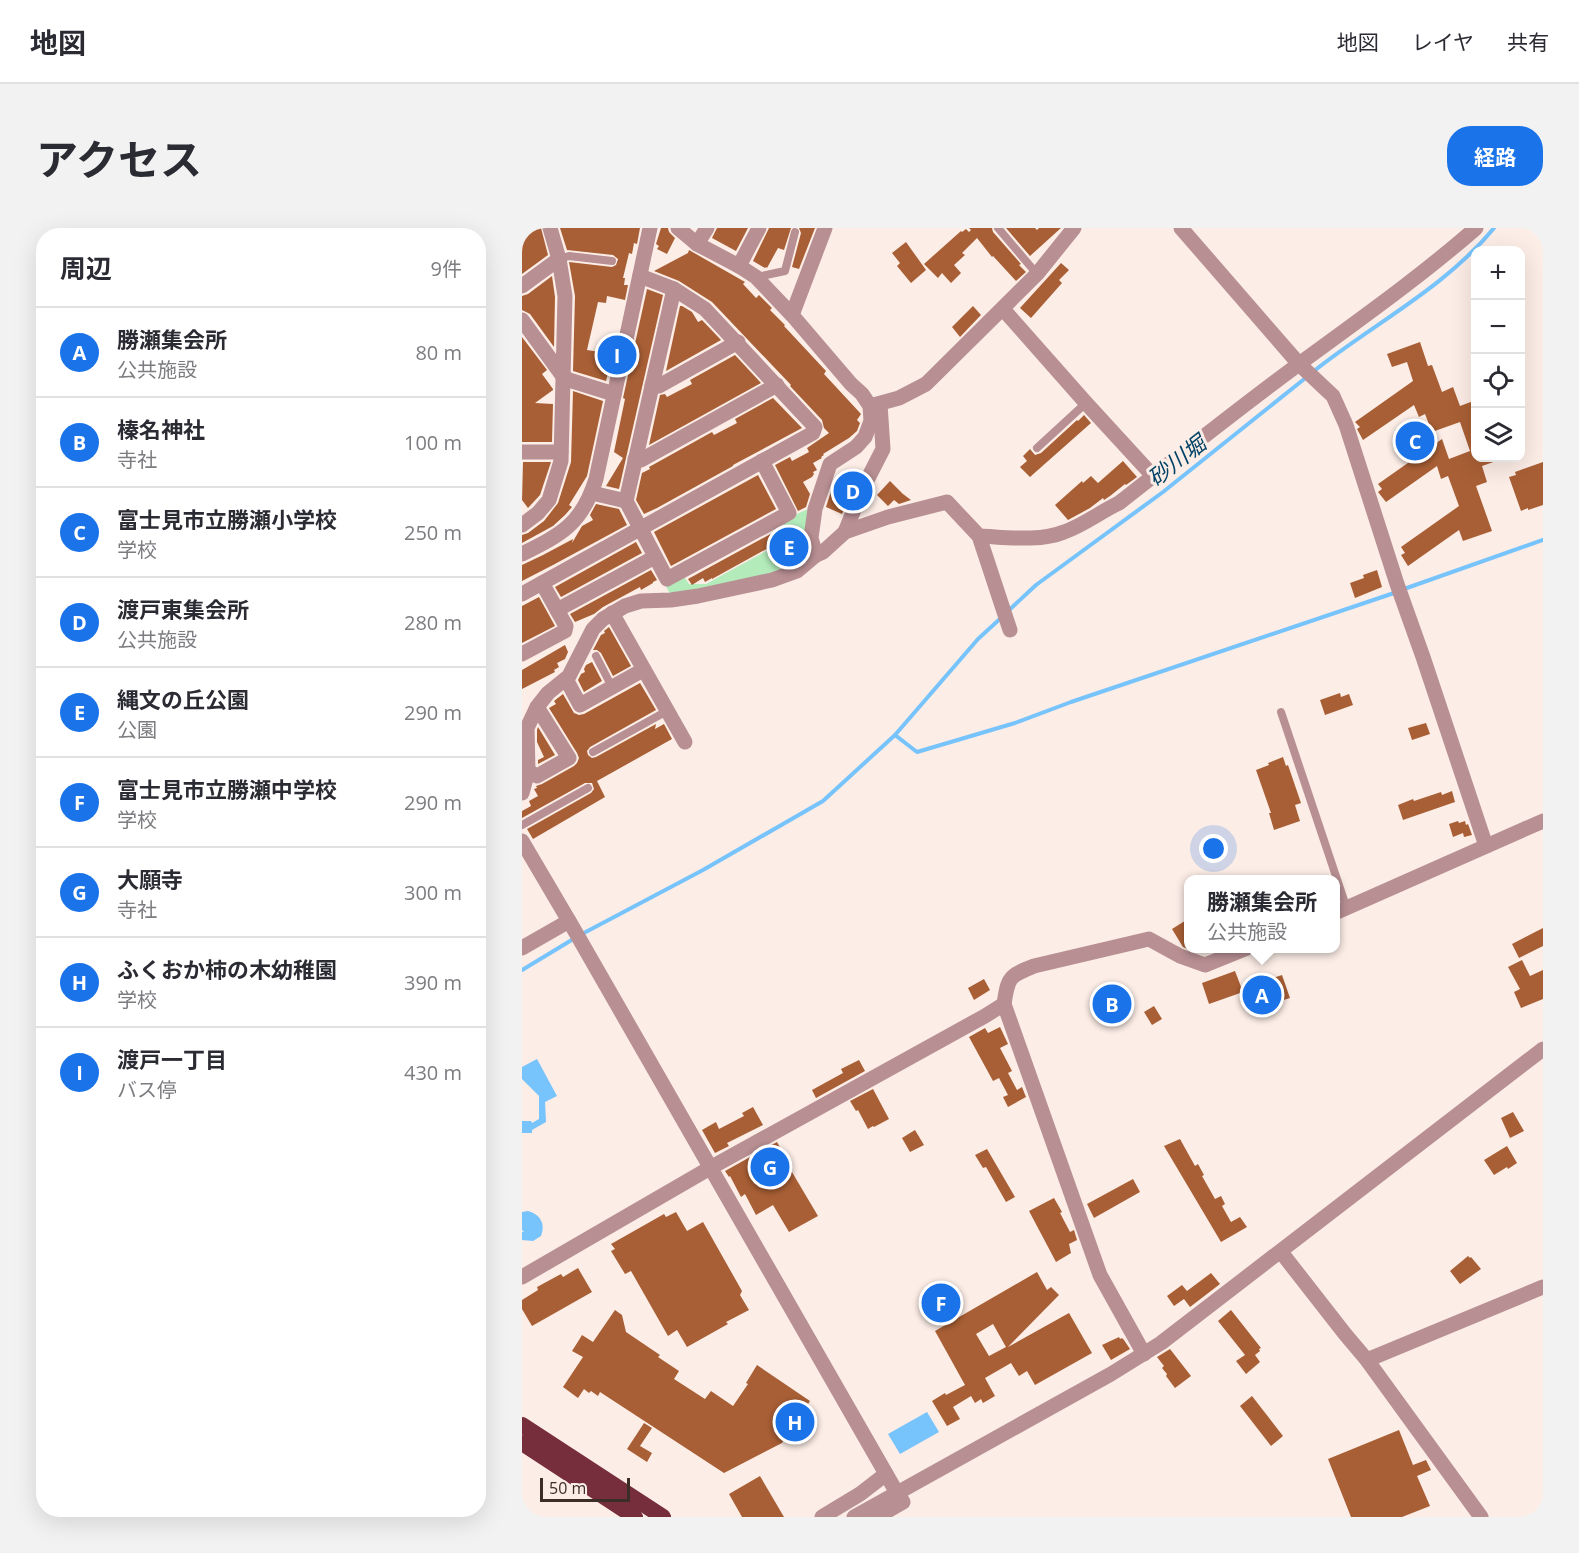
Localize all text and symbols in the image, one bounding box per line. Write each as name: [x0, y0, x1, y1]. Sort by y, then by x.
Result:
text: 地図: [30, 23, 86, 61]
text: 地図: [1337, 28, 1379, 56]
text: レイヤ: [1412, 28, 1474, 56]
text: 共有: [1507, 28, 1549, 56]
button: 経路: [1447, 126, 1543, 186]
text: アクセス: [36, 130, 202, 187]
map controls: [1471, 246, 1525, 462]
button: +: [1471, 246, 1525, 300]
text: 周辺: [60, 250, 112, 286]
text: 9件: [431, 255, 462, 282]
button: −: [1471, 300, 1525, 354]
text: 勝瀬集会所: [117, 324, 227, 354]
pin: I: [598, 332, 637, 378]
text: A: [73, 339, 86, 366]
text: 80 m: [415, 339, 462, 366]
button: locate: [1471, 354, 1525, 408]
text: 公共施設: [117, 356, 197, 383]
button: layers: [1471, 408, 1525, 462]
text: 榛名神社: [117, 414, 205, 444]
pin: C: [1396, 418, 1434, 464]
water label: 砂川堀: [1141, 426, 1214, 492]
text: B: [73, 429, 86, 456]
text: 100 m: [404, 429, 462, 456]
text: 寺社: [117, 446, 157, 473]
pin: D: [834, 468, 872, 514]
text: 富士見市立勝瀬小学校: [117, 504, 337, 534]
text: C: [73, 519, 86, 546]
text: 250 m: [404, 519, 462, 546]
pin: E: [770, 524, 808, 570]
text: 学校: [117, 536, 157, 563]
text: 渡戸東集会所: [117, 594, 249, 624]
text: D: [72, 609, 87, 636]
text: 280 m: [404, 609, 462, 636]
text: 公共施設: [117, 626, 197, 653]
text: 縄文の丘公園: [117, 684, 249, 714]
text: E: [74, 699, 85, 726]
text: 290 m: [404, 699, 462, 726]
text: 公園: [117, 716, 157, 743]
text: 富士見市立勝瀬中学校: [117, 774, 337, 804]
text: F: [74, 789, 85, 816]
text: 290 m: [404, 789, 462, 816]
text: 学校: [117, 806, 157, 833]
your location: [1199, 834, 1228, 863]
text: 大願寺: [117, 864, 183, 894]
popup: [1184, 875, 1340, 953]
text: G: [72, 879, 87, 906]
text: 300 m: [404, 879, 462, 906]
text: 勝瀬集会所: [1207, 886, 1317, 916]
text: 寺社: [117, 896, 157, 923]
text: 公共施設: [1207, 918, 1287, 945]
text: ふくおか柿の木幼稚園: [117, 954, 337, 984]
text: H: [72, 969, 87, 996]
text: 390 m: [404, 969, 462, 996]
pin: A: [1242, 972, 1282, 1017]
pin: B: [1092, 982, 1132, 1026]
text: 学校: [117, 986, 157, 1013]
text: 渡戸一丁目: [117, 1044, 227, 1074]
text: I: [76, 1059, 83, 1086]
text: 430 m: [404, 1059, 462, 1086]
text: バス停: [117, 1076, 177, 1103]
pin: G: [750, 1144, 790, 1190]
pin: F: [922, 1280, 960, 1326]
pin: H: [776, 1400, 814, 1444]
scale bar: [540, 1475, 630, 1502]
text: 50 m: [549, 1477, 586, 1499]

